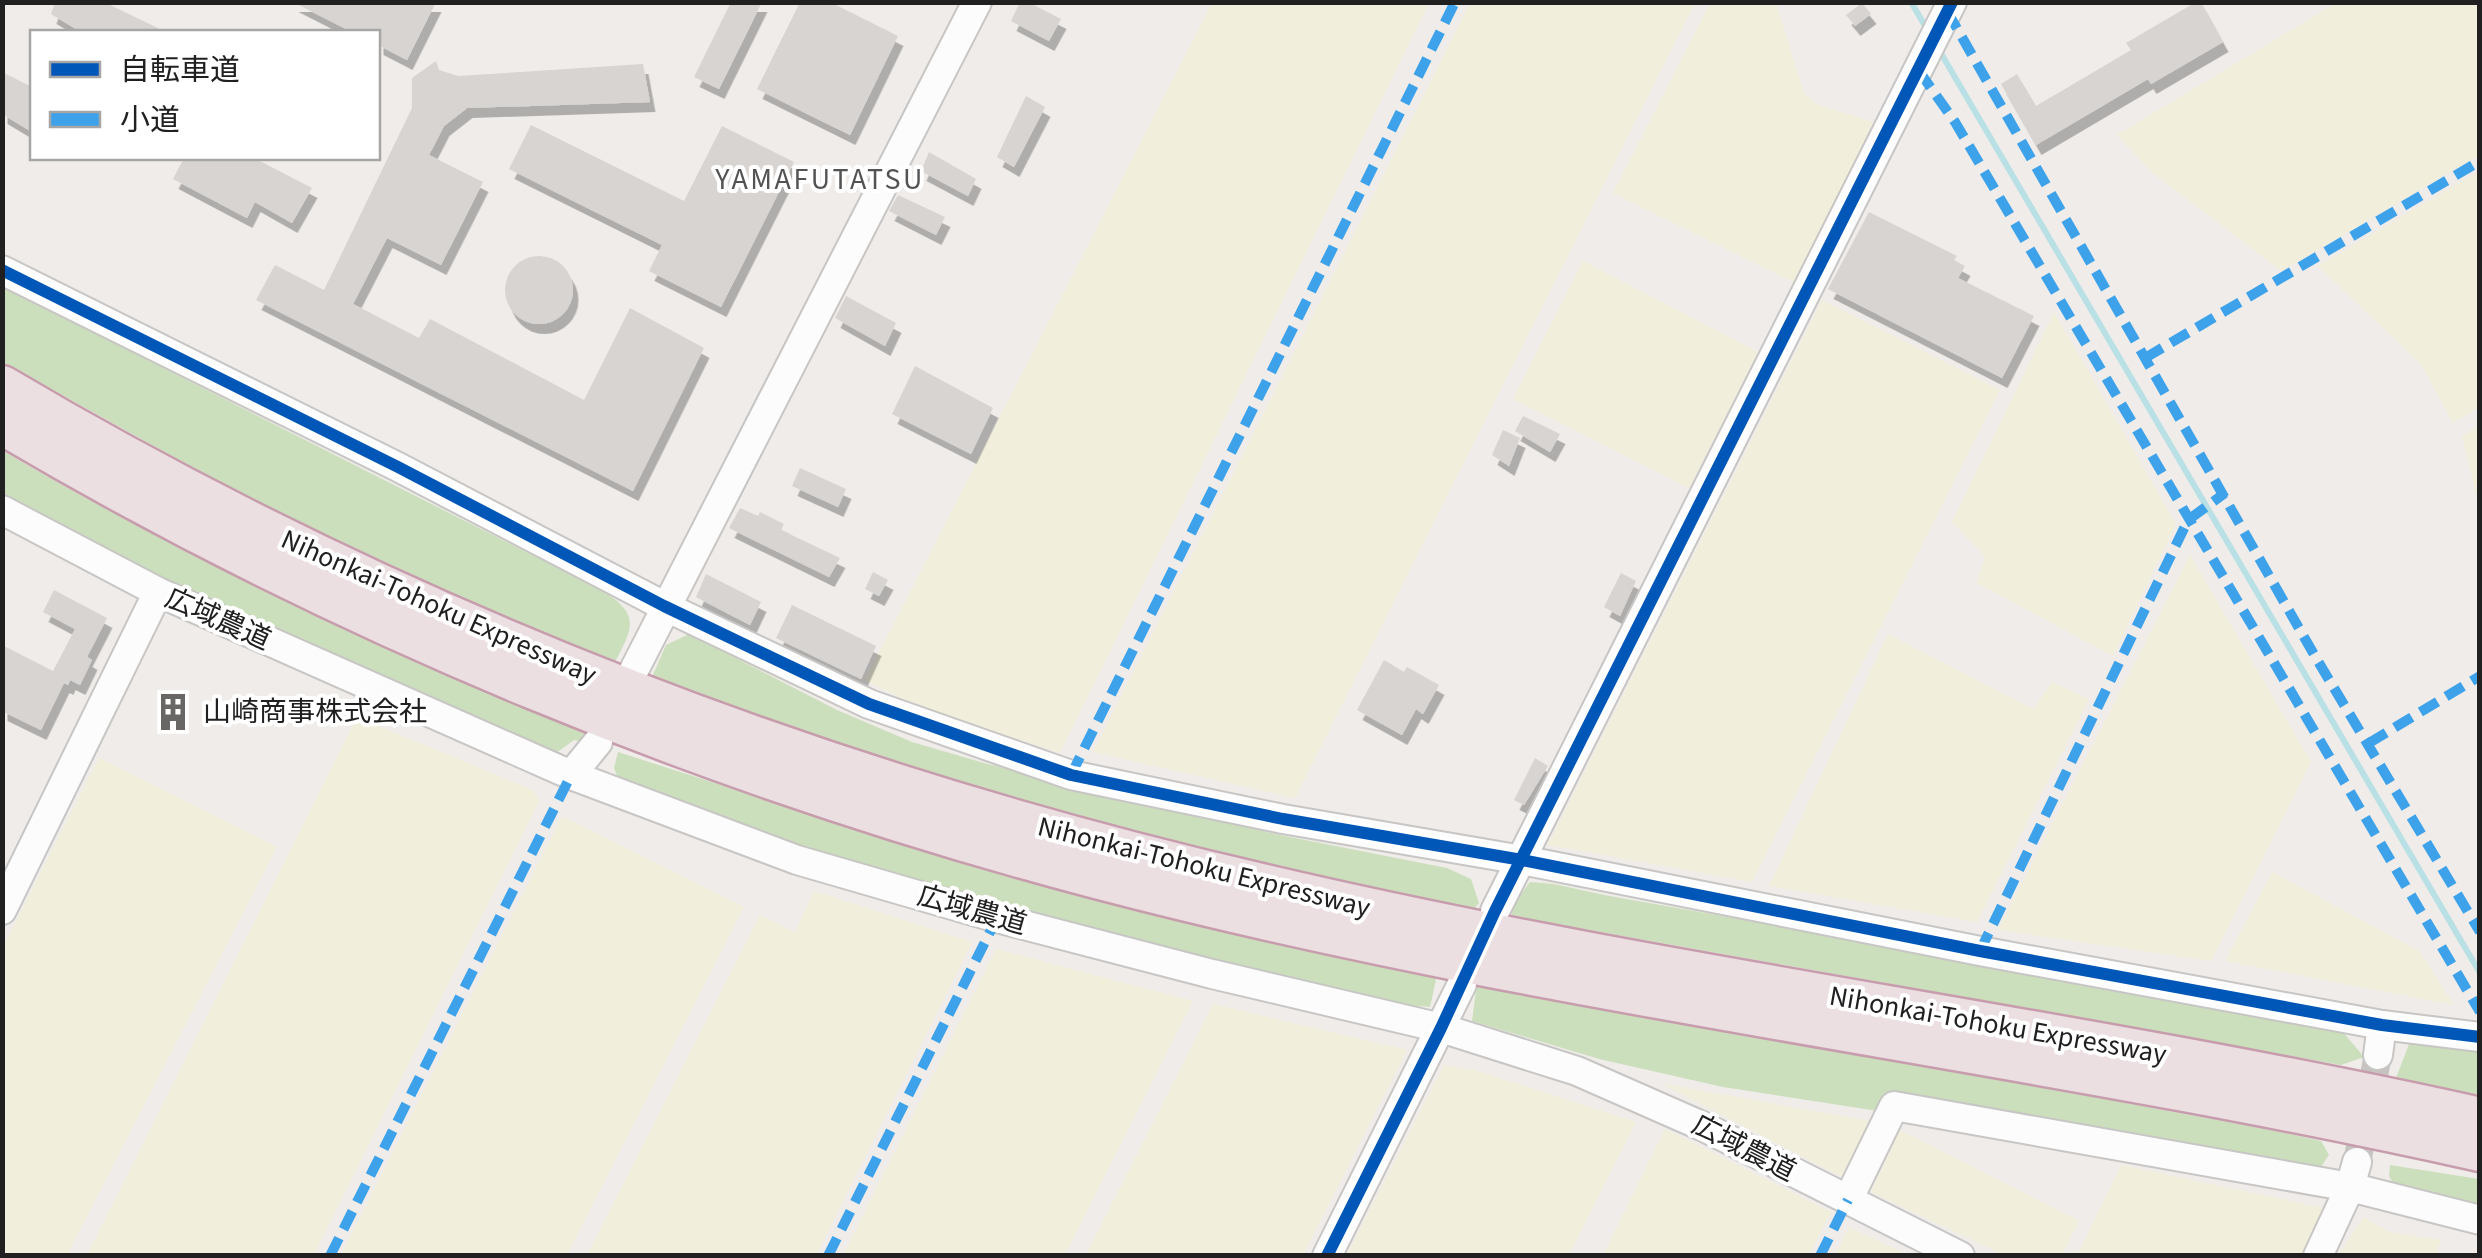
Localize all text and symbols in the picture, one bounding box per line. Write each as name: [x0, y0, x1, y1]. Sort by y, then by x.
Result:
legend: [30, 30, 380, 160]
text: 自転車道: [120, 49, 240, 92]
text: 小道: [120, 99, 180, 142]
district label: YAMAFUTATSU: [714, 158, 925, 201]
street label: Nihonkai-Tohoku Expressway: [275, 519, 603, 695]
street label: 広域農道: [159, 578, 277, 660]
building icon: 山崎商事株式会社: [152, 691, 194, 733]
place label: 山崎商事株式会社: [203, 692, 427, 732]
street label: Nihonkai-Tohoku Expressway: [1033, 806, 1375, 928]
street label: 広域農道: [913, 875, 1031, 945]
street label: Nihonkai-Tohoku Expressway: [1826, 976, 2170, 1074]
street label: 広域農道: [1685, 1105, 1803, 1191]

